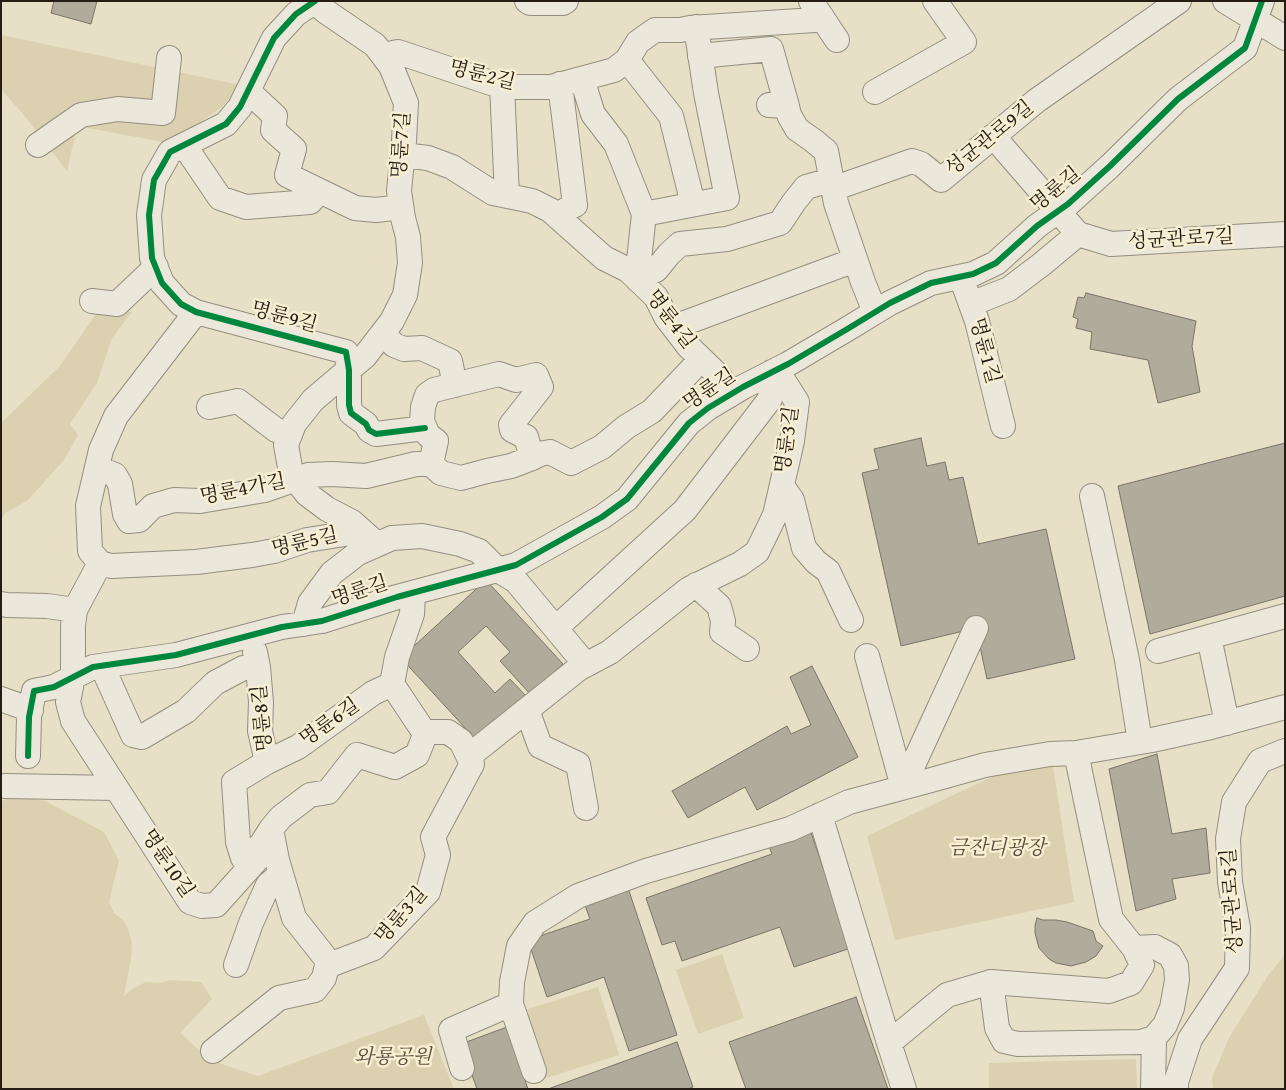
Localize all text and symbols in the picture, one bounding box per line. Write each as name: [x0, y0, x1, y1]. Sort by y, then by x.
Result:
street label: 명륜2길: [446, 56, 518, 96]
street label: 성균관로9길: [941, 96, 1039, 182]
street label: 명륜7길: [388, 110, 416, 180]
street label: 명륜길: [1026, 162, 1086, 218]
street label: 성균관로7길: [1127, 225, 1235, 255]
street label: 명륜4길: [640, 286, 700, 354]
street label: 명륜9길: [248, 298, 320, 338]
street label: 명륜1길: [964, 315, 1004, 387]
street label: 명륜길: [679, 364, 741, 416]
street label: 명륜3길: [771, 405, 805, 475]
street label: 명륜4가길: [198, 470, 288, 510]
street label: 명륜5길: [269, 524, 341, 562]
street label: 명륜길: [329, 572, 391, 612]
street label: 명륜8길: [248, 683, 278, 753]
street label: 명륜6길: [295, 694, 365, 752]
street label: 명륜10길: [135, 825, 199, 903]
park label: 금잔디광장: [949, 837, 1045, 861]
street label: 성균관로5길: [1217, 847, 1249, 955]
street label: 명륜3길: [371, 883, 433, 949]
park label: 와룡공원: [354, 1046, 432, 1070]

